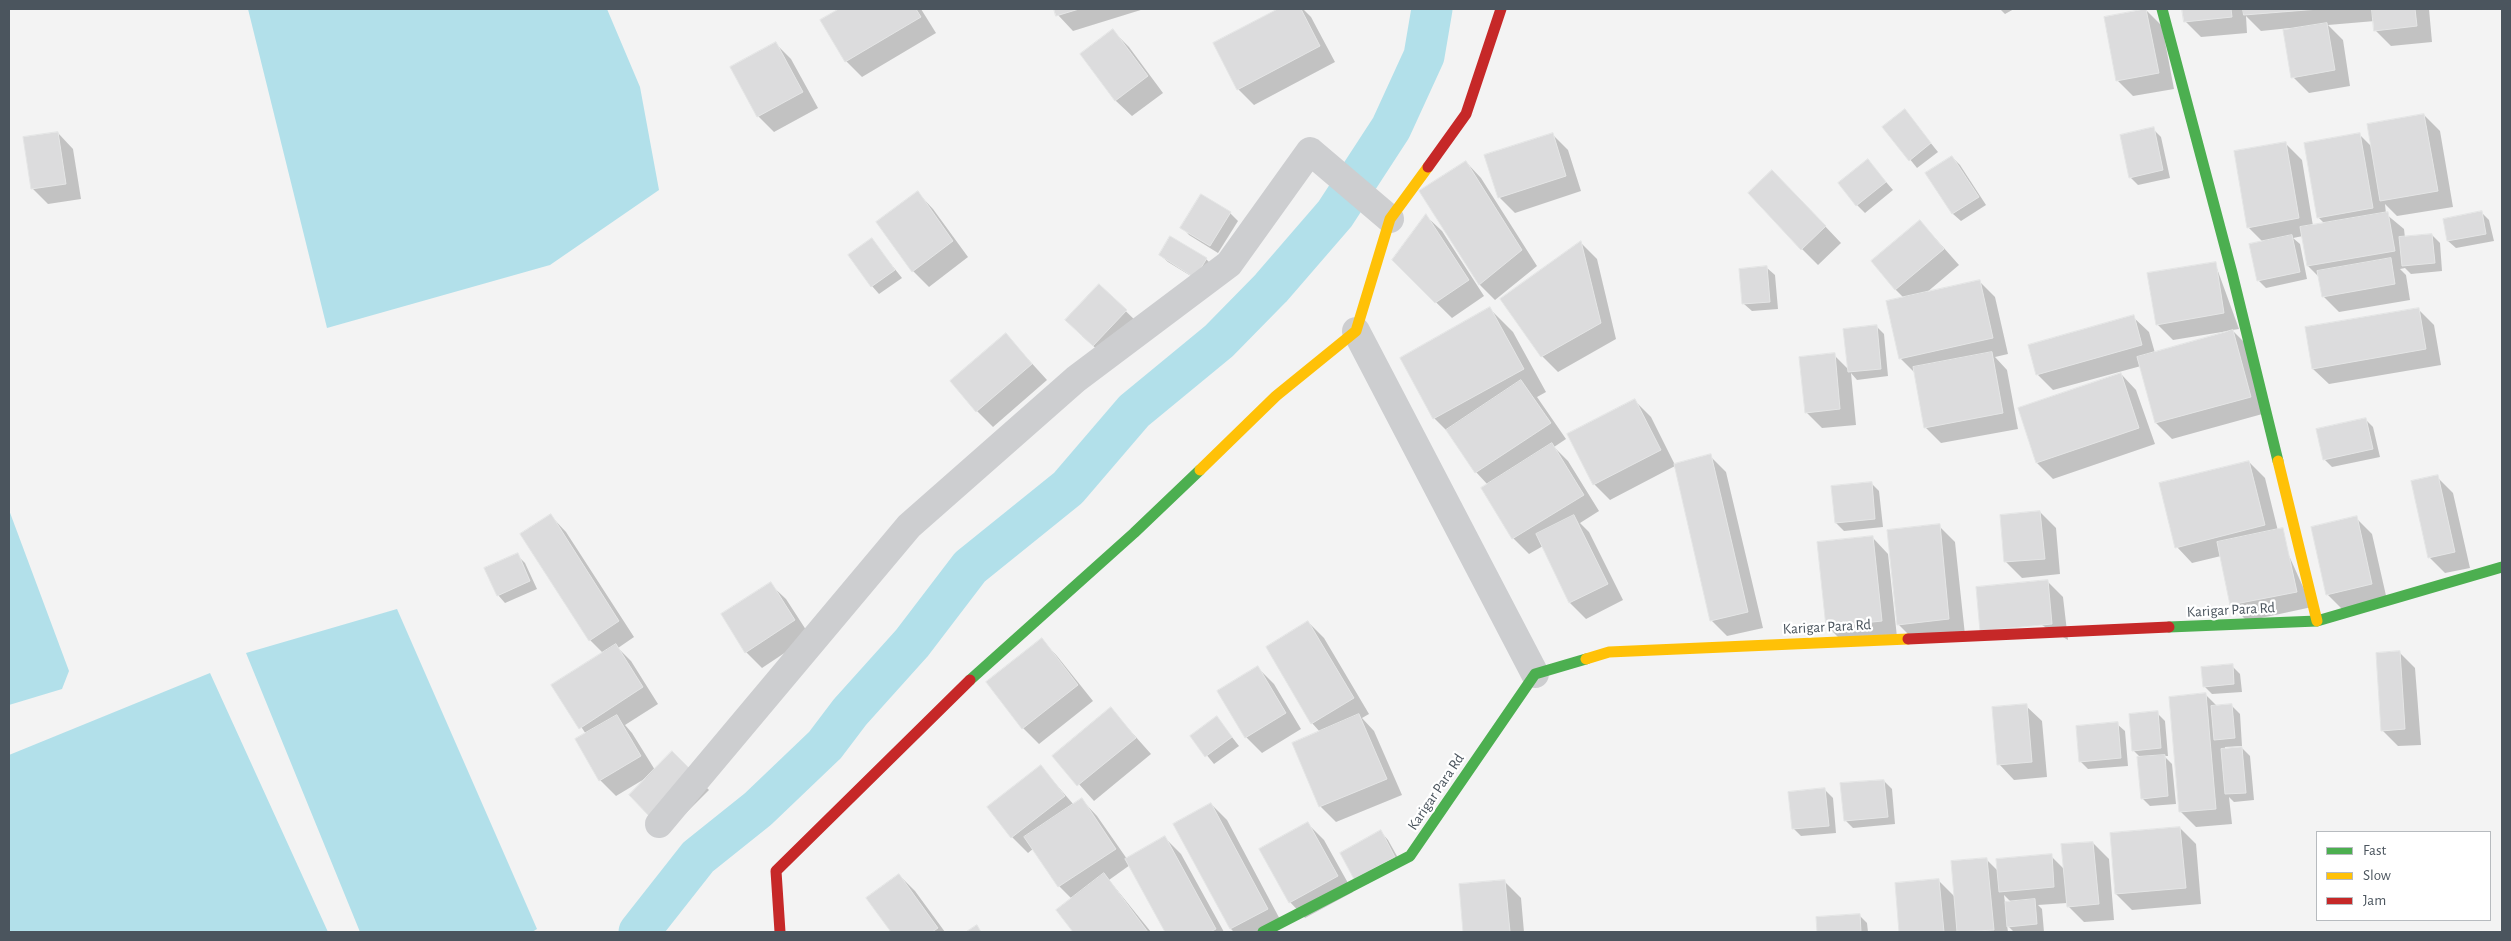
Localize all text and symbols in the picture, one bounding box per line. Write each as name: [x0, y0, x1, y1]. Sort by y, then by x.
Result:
street label: Karigar Para Rd: [2186, 599, 2276, 621]
street label: Karigar Para Rd: [1782, 616, 1872, 638]
street label: Karigar Para Rd: [1404, 750, 1468, 834]
legend: [2316, 831, 2491, 921]
text: Fast: [2363, 843, 2386, 858]
text: Slow: [2363, 868, 2391, 883]
text: Jam: [2363, 893, 2386, 908]

